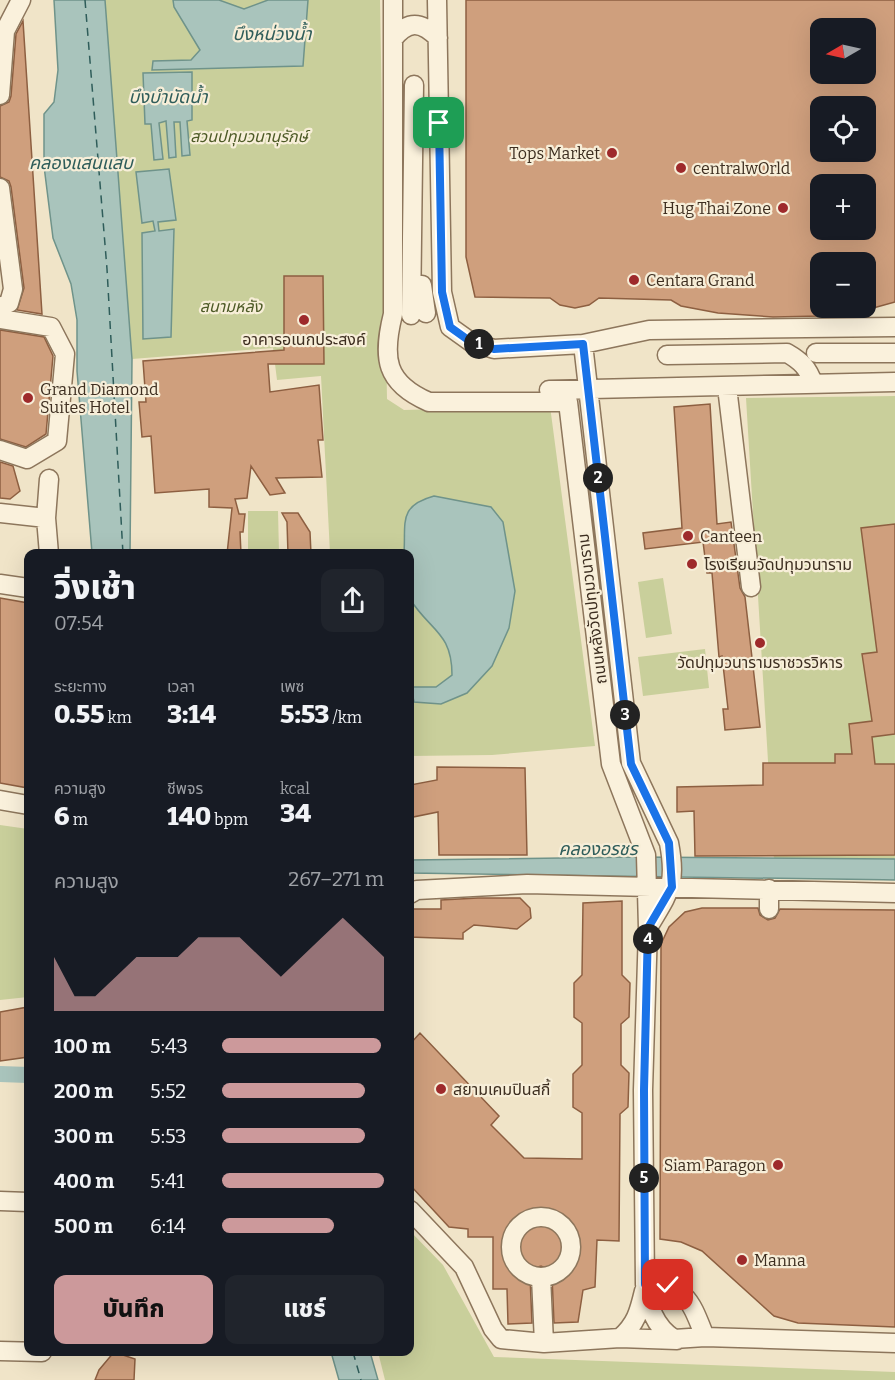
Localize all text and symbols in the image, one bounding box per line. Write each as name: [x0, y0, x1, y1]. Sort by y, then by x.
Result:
north arrow: [810, 18, 876, 84]
map controls: [810, 18, 876, 318]
water label: บึงหน่วงน้ำ: [232, 21, 312, 45]
water label: บึงบำบัดน้ำ: [128, 84, 208, 108]
button: locate: [810, 96, 876, 162]
pin: [413, 97, 464, 148]
icon: arrive: [422, 106, 455, 139]
park label: สวนปทุมวนานุรักษ์: [190, 127, 311, 147]
place label: Tops Market: [509, 144, 600, 163]
marker: Tops Market: [605, 146, 619, 160]
water label: คลองแสนแสบ: [29, 152, 134, 174]
place label: centralwOrld: [693, 159, 791, 178]
marker: centralwOrld: [674, 161, 688, 175]
button: +: [810, 174, 876, 240]
place label: Hug Thai Zone: [663, 199, 771, 218]
marker: Hug Thai Zone: [776, 201, 790, 215]
button: −: [810, 252, 876, 318]
place label: Centara Grand: [646, 271, 755, 290]
marker: Centara Grand: [627, 273, 641, 287]
park label: สนามหลัง: [200, 297, 264, 316]
marker: อาคารอเนกประสงค์: [297, 313, 311, 327]
pin: 1: [464, 329, 494, 359]
place label: อาคารอเนกประสงค์: [242, 330, 366, 349]
text: 1: [476, 334, 482, 353]
place label: Grand Diamond Suites Hotel: [40, 380, 159, 417]
marker: Grand Diamond Suites Hotel: [21, 391, 35, 405]
pin: 2: [583, 463, 613, 493]
text: 2: [593, 468, 603, 487]
place label: Canteen: [700, 527, 762, 546]
marker: Canteen: [681, 529, 695, 543]
street label: ถนนหลังวัดปทุมวนาราม: [573, 533, 611, 685]
place label: โรงเรียนวัดปทุมวนาราม: [704, 555, 852, 574]
marker: โรงเรียนวัดปทุมวนาราม: [685, 557, 699, 571]
text: วิ่งเช้า: [54, 568, 136, 608]
button: share: [321, 569, 384, 632]
text: 07:54: [54, 611, 103, 635]
marker: วัดปทุมวนารามราชวรวิหาร: [753, 636, 767, 650]
place label: วัดปทุมวนารามราชวรวิหาร: [677, 653, 843, 672]
text: ระยะทาง: [54, 677, 107, 696]
text: เวลา: [167, 677, 195, 696]
text: เพซ: [280, 677, 304, 696]
text: 0.55: [54, 699, 104, 730]
text: 3:14: [167, 699, 216, 730]
text: 5:53: [280, 699, 329, 730]
pin: 3: [610, 700, 640, 730]
text: 3: [620, 705, 630, 724]
text: km: [104, 708, 132, 727]
text: /km: [329, 708, 362, 727]
text: ความสูง: [54, 779, 106, 798]
text: ชีพจร: [167, 779, 203, 798]
text: kcal: [280, 779, 310, 798]
text: 34: [280, 798, 311, 829]
text: 6: [54, 801, 69, 832]
text: 140: [167, 801, 211, 832]
text: m: [69, 810, 88, 829]
text: bpm: [211, 810, 248, 829]
water label: คลองอรชร: [558, 838, 639, 860]
text: 267–271 m: [288, 867, 384, 891]
text: ความสูง: [54, 869, 119, 893]
pin: 4: [633, 924, 663, 954]
text: 4: [643, 929, 653, 948]
text: 100 m: [54, 1034, 111, 1058]
text: 5:43: [150, 1034, 188, 1058]
place label: สยามเคมปินสกี้: [453, 1078, 550, 1099]
text: 200 m: [54, 1079, 113, 1103]
text: 5:52: [150, 1079, 186, 1103]
marker: สยามเคมปินสกี้: [434, 1082, 448, 1096]
text: 300 m: [54, 1124, 114, 1148]
text: 5:53: [150, 1124, 187, 1148]
place label: Siam Paragon: [664, 1156, 766, 1175]
marker: Siam Paragon: [771, 1158, 785, 1172]
pin: 5: [629, 1163, 659, 1193]
text: 5: [640, 1168, 648, 1187]
text: 400 m: [54, 1169, 114, 1193]
text: 5:41: [150, 1169, 185, 1193]
text: 500 m: [54, 1214, 113, 1238]
text: 6:14: [150, 1214, 186, 1238]
place label: Manna: [754, 1251, 806, 1270]
marker: Manna: [735, 1253, 749, 1267]
pin: [642, 1259, 693, 1310]
icon: check: [651, 1268, 684, 1301]
button: บันทึก: [54, 1275, 213, 1344]
button: แชร์: [225, 1275, 384, 1344]

